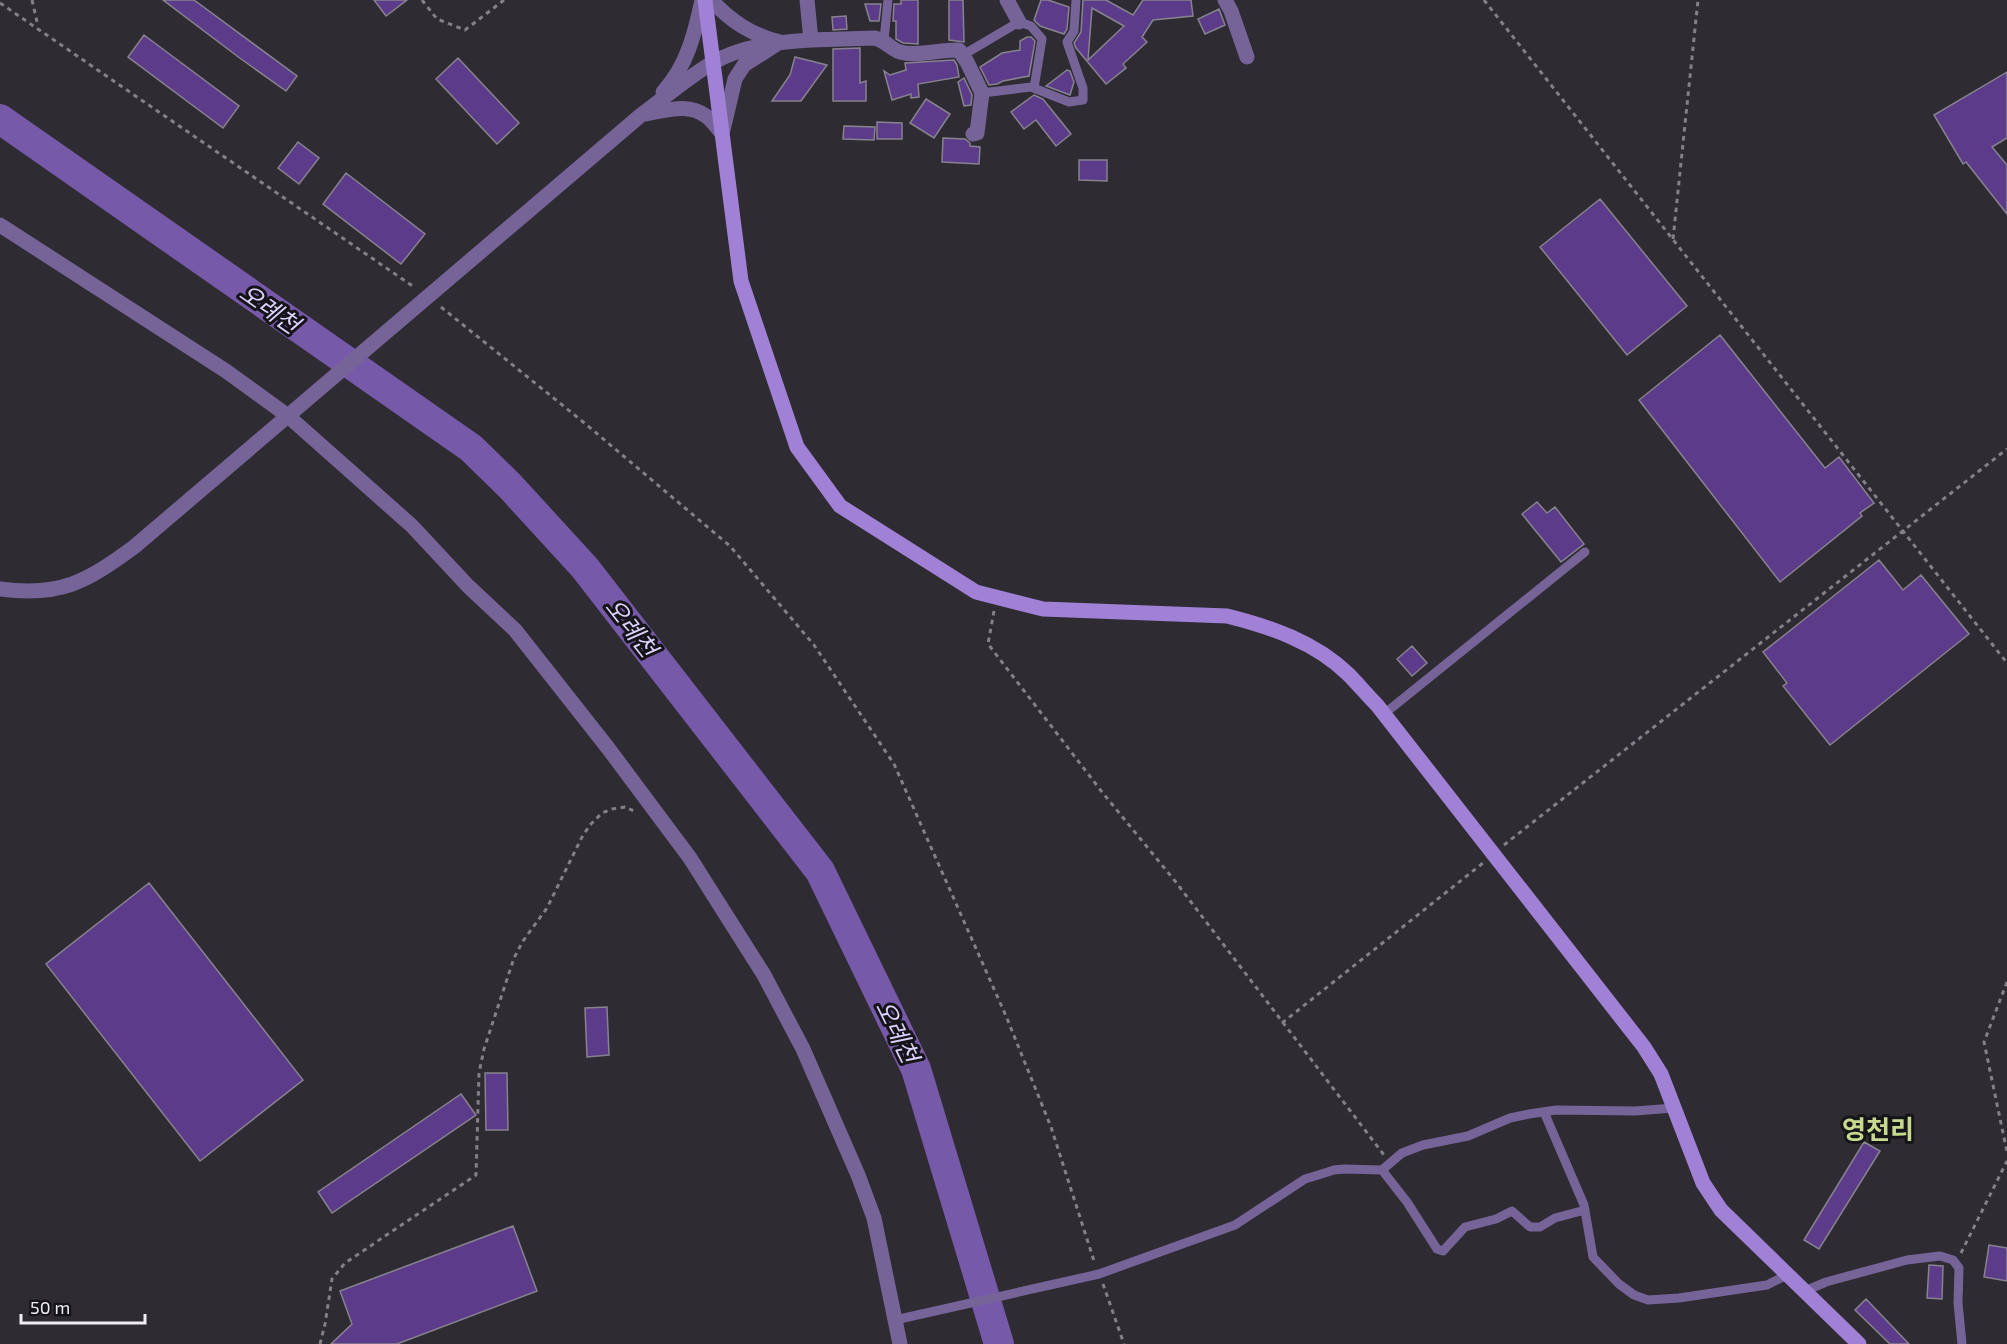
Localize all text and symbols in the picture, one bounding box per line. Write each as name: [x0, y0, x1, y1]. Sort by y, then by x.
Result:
water label: 오례천: [235, 277, 308, 341]
water label: 오례천: [600, 592, 666, 664]
water label: 오례천: [870, 995, 927, 1070]
district label: 영천리: [1842, 1113, 1914, 1144]
scale bar: [21, 1287, 146, 1325]
text: 50 m: [30, 1296, 70, 1318]

